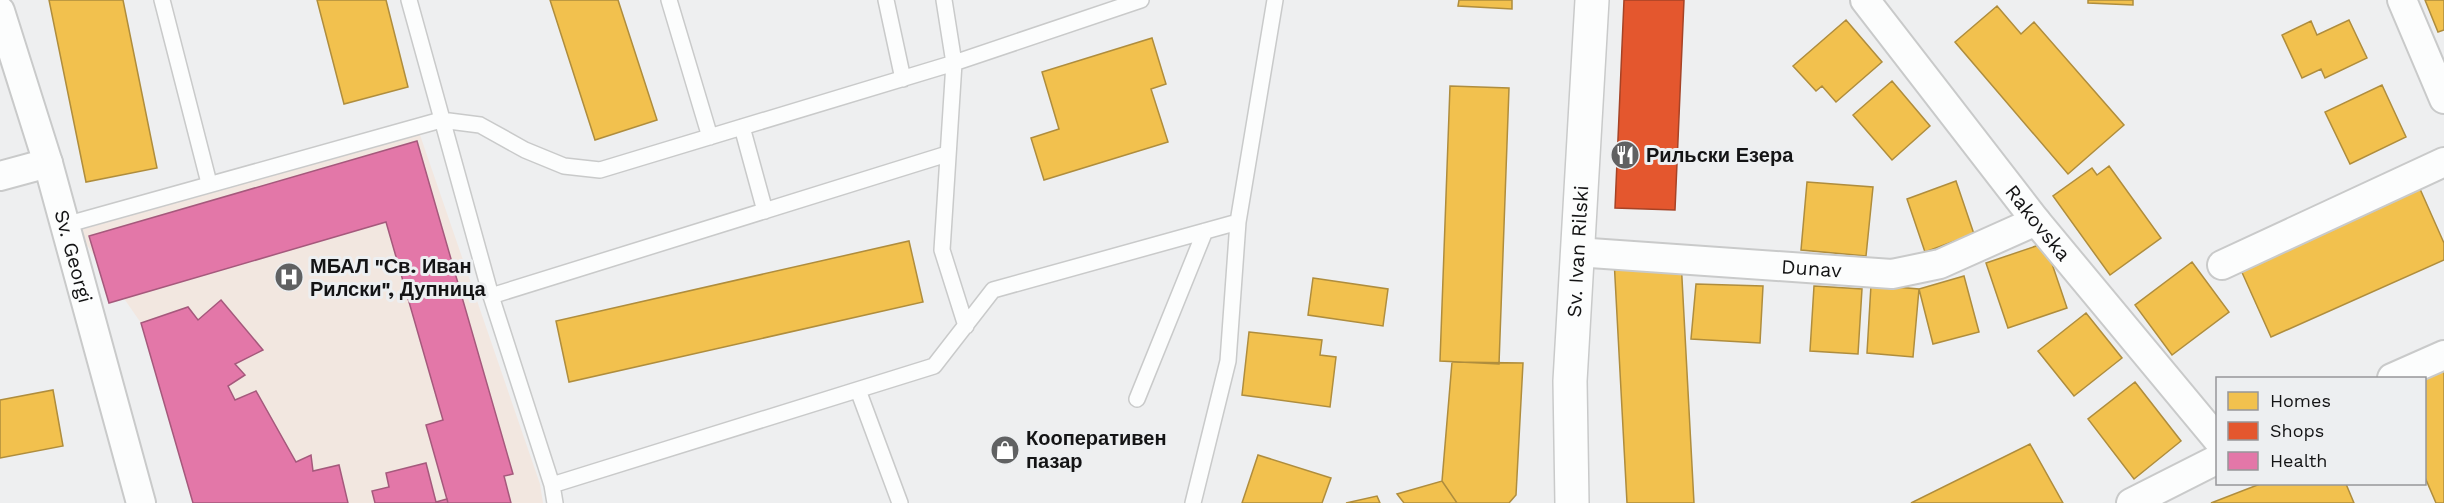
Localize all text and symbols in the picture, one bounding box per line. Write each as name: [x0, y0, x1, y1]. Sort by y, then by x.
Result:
restaurant icon: Рильски Езера: [1609, 139, 1641, 171]
place label: Рильски Езера: [1646, 143, 1794, 167]
street label: Rakovska: [2000, 180, 2076, 266]
street label: Sv. Ivan Rilski: [1562, 185, 1593, 318]
street label: Sv. Georgi: [49, 207, 98, 305]
place label: МБАЛ "Св. Иван Рилски", Дупница: [310, 254, 486, 301]
street label: Dunav: [1780, 254, 1843, 283]
hospital icon: МБАЛ "Св. Иван Рилски", Дупница: [273, 261, 305, 293]
legend: [2216, 377, 2426, 485]
text: Homes: [2270, 390, 2331, 411]
text: Shops: [2270, 420, 2324, 441]
place label: Кооперативен пазар: [1026, 426, 1167, 473]
shop icon: Кооперативен пазар: [989, 434, 1021, 466]
text: Health: [2270, 450, 2327, 471]

